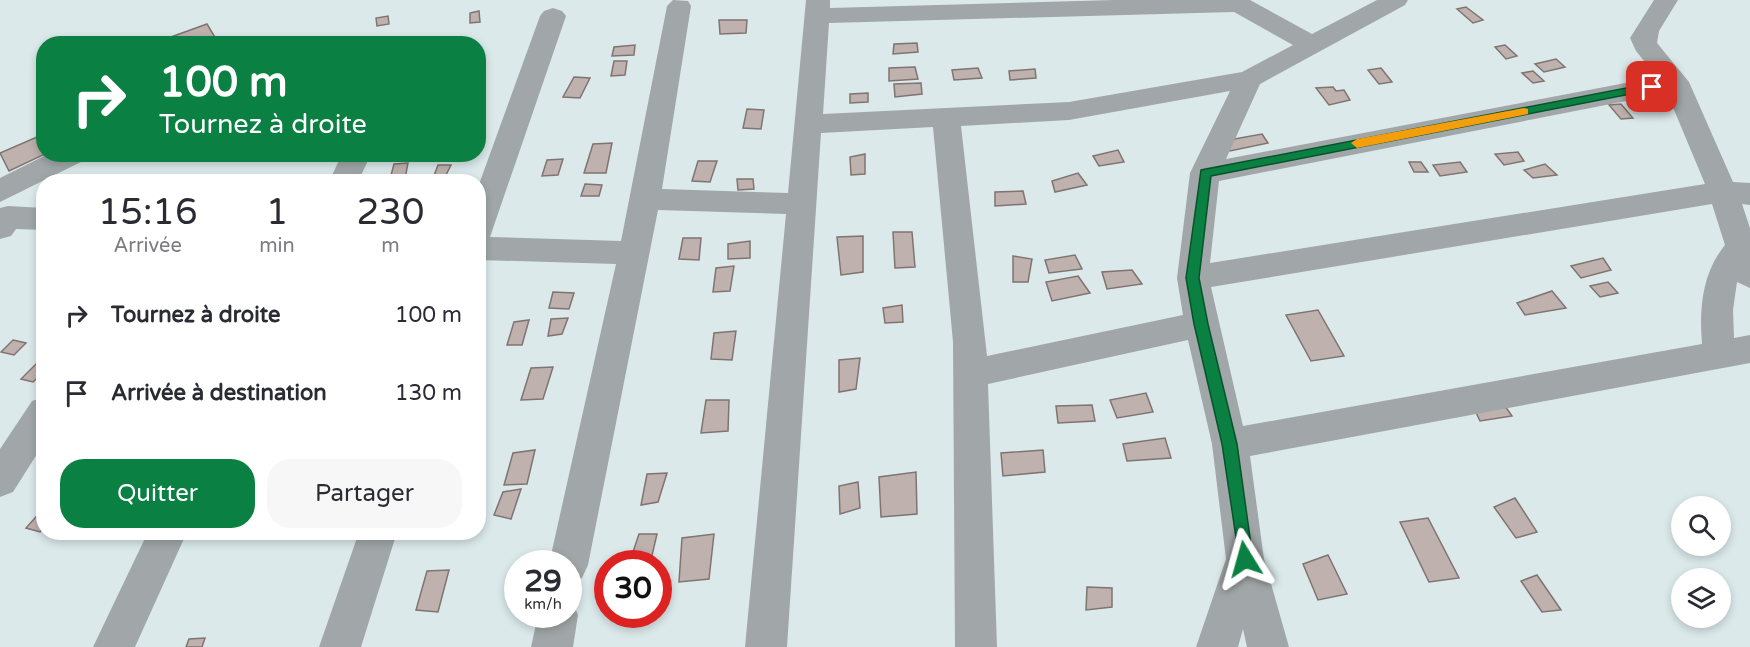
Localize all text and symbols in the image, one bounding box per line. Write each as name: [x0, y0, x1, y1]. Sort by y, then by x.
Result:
text: 100 m: [159, 57, 288, 108]
icon: right: [60, 60, 138, 138]
pin: [1626, 61, 1677, 112]
icon: arrive: [1635, 70, 1668, 103]
text: Tournez à droite: [159, 108, 367, 141]
text: 15:16: [98, 191, 198, 234]
text: 1: [266, 191, 288, 234]
text: 230: [356, 191, 424, 234]
text: Arrivée: [114, 234, 182, 258]
text: min: [259, 234, 295, 258]
text: m: [381, 234, 400, 258]
icon: right: [60, 299, 93, 332]
text: Tournez à droite: [111, 302, 280, 328]
text: 100 m: [395, 302, 462, 328]
icon: arrive: [60, 377, 93, 410]
text: Arrivée à destination: [111, 380, 327, 406]
text: 130 m: [395, 380, 462, 406]
button: Quitter: [60, 459, 255, 528]
button: Partager: [267, 459, 462, 528]
map controls: [1671, 496, 1731, 628]
button: search: [1671, 496, 1731, 556]
position arrow: [1213, 527, 1277, 591]
speed limit sign: 30: [594, 550, 672, 628]
text: 29: [524, 563, 562, 600]
button: layers: [1671, 568, 1731, 628]
text: km/h: [524, 595, 562, 613]

